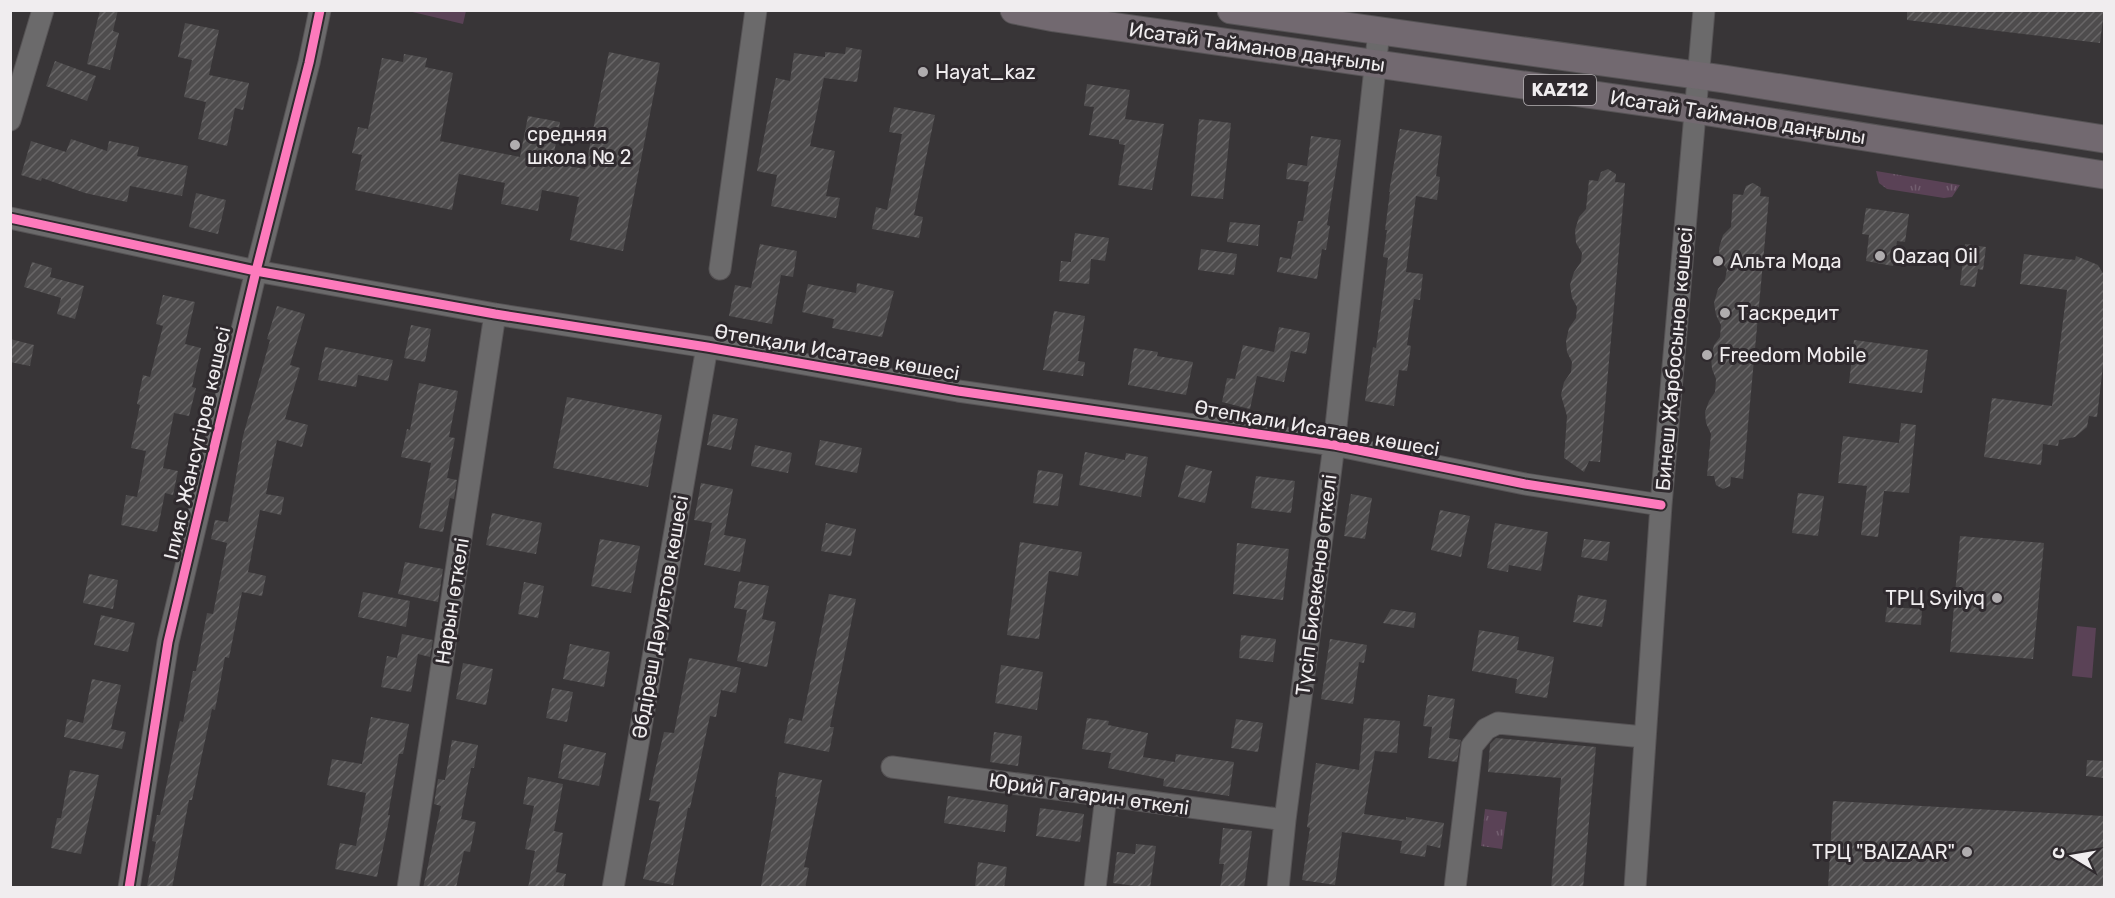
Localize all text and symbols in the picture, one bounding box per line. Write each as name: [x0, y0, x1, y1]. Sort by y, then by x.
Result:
street label: Исатай Тайманов даңғылы: [1127, 17, 1387, 77]
place label: Hayat_kaz: [935, 60, 1036, 84]
marker: Hayat_kaz: [916, 65, 930, 79]
road number: KAZ12: [1524, 75, 1596, 105]
street label: Исатай Тайманов даңғылы: [1609, 85, 1867, 149]
place label: cредняя школа № 2: [527, 122, 632, 169]
marker: cредняя школа № 2: [508, 138, 522, 152]
street label: Бинеш Жарбосынов көшесі: [1651, 226, 1697, 492]
place label: Qazaq Oil: [1892, 244, 1978, 268]
place label: Альта Мода: [1730, 249, 1842, 273]
marker: Qazaq Oil: [1873, 249, 1887, 263]
marker: Альта Мода: [1711, 254, 1725, 268]
place label: Таскредит: [1737, 301, 1839, 325]
marker: Таскредит: [1718, 306, 1732, 320]
street label: Өтепқали Исатаев көшесі: [713, 319, 961, 385]
street label: Ілияс Жансүгіров көшесі: [158, 324, 236, 562]
place label: Freedom Mobile: [1719, 343, 1866, 367]
marker: Freedom Mobile: [1700, 348, 1714, 362]
street label: Өтепқали Исатаев көшесі: [1193, 395, 1441, 461]
street label: Түсіп Бисекенов өткелі: [1291, 473, 1341, 697]
street label: Әбдіреш Дәулетов көшесі: [627, 493, 693, 741]
street label: Нарын өткелі: [430, 536, 474, 666]
place label: ТРЦ Syilyq: [1885, 586, 1985, 610]
marker: ТРЦ Syilyq: [1990, 591, 2004, 605]
street label: Юрий Гагарин өткелі: [987, 768, 1191, 820]
north arrow: [2043, 826, 2103, 886]
place label: ТРЦ "BAIZAAR": [1812, 840, 1955, 864]
marker: ТРЦ "BAIZAAR": [1960, 845, 1974, 859]
text: С: [2048, 846, 2069, 861]

